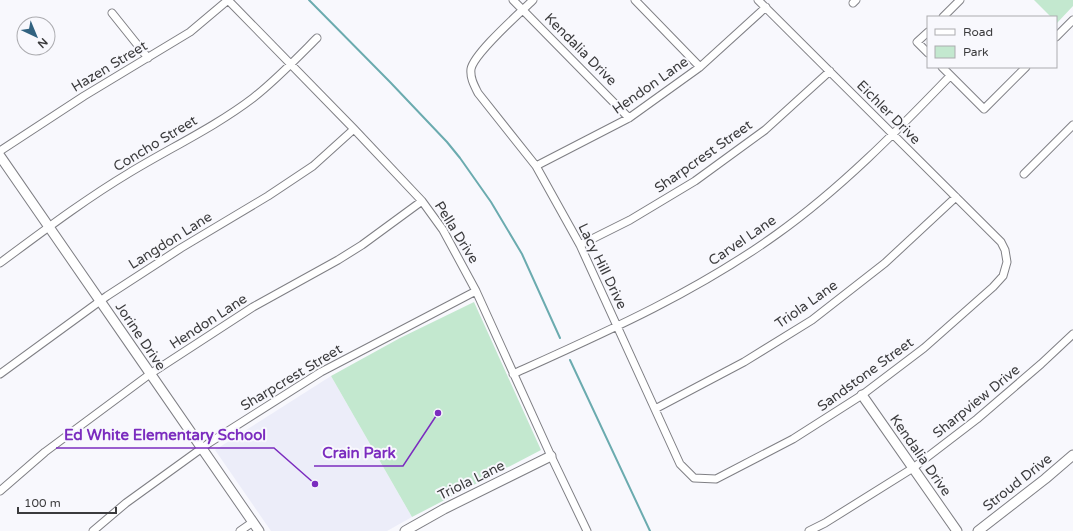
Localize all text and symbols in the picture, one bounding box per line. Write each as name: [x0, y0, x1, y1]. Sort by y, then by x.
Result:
street label: Kendalia Drive: [541, 10, 620, 89]
north arrow: [16, 16, 56, 56]
legend: [927, 16, 1057, 68]
text: Road: [963, 25, 993, 39]
text: N: [35, 35, 50, 51]
street label: Hazen Street: [68, 37, 151, 96]
text: Park: [963, 45, 989, 59]
street label: Hendon Lane: [609, 53, 692, 118]
street label: Eichler Drive: [853, 77, 924, 148]
street label: Concho Street: [110, 111, 201, 175]
street label: Sharpcrest Street: [651, 116, 756, 196]
street label: Pella Drive: [431, 198, 482, 267]
street label: Langdon Lane: [125, 208, 215, 273]
street label: Carvel Lane: [705, 212, 779, 269]
street label: Lacy Hill Drive: [574, 220, 631, 312]
street label: Triola Lane: [772, 277, 841, 332]
street label: Hendon Lane: [166, 290, 250, 353]
street label: Jorine Drive: [112, 299, 170, 374]
street label: Sandstone Street: [814, 334, 917, 415]
street label: Sharpcrest Street: [237, 340, 346, 414]
street label: Sharpview Drive: [929, 361, 1023, 442]
street label: Kendalia Drive: [886, 411, 955, 499]
callout: Ed White Elementary School: [56, 421, 274, 448]
text: Ed White Elementary School: [64, 426, 266, 445]
callout: Crain Park: [314, 439, 403, 466]
text: Crain Park: [322, 444, 396, 462]
street label: Stroud Drive: [979, 450, 1055, 515]
street label: Triola Lane: [435, 457, 508, 504]
scale bar: [18, 489, 116, 515]
text: 100 m: [24, 496, 61, 510]

